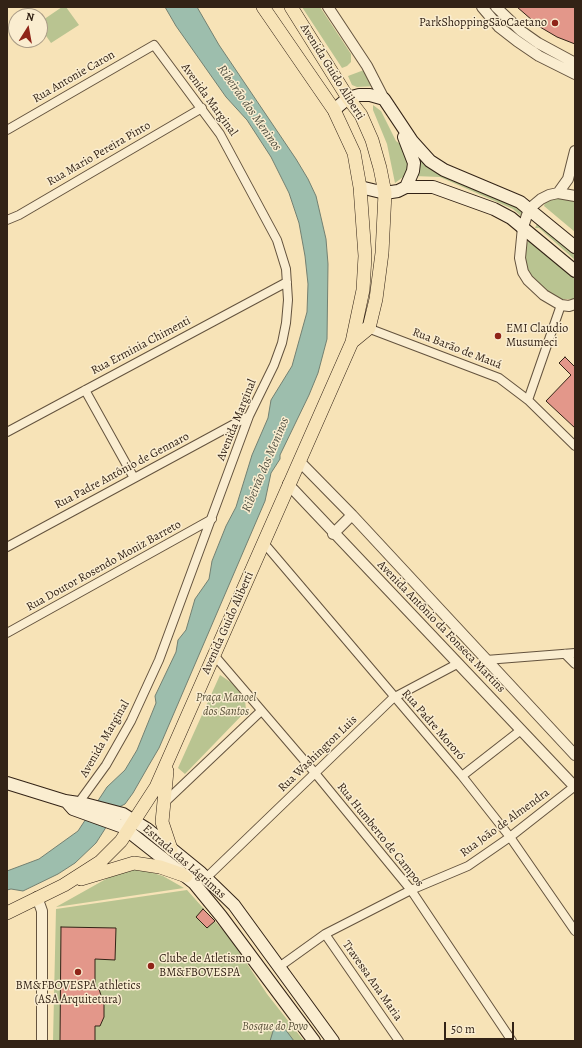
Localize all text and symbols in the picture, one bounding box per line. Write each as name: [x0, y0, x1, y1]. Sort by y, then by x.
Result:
north arrow: [8, 8, 48, 48]
text: N: [25, 9, 36, 25]
place label: ParkShoppingSãoCaetano: [419, 16, 547, 30]
marker: ParkShoppingSãoCaetano: [550, 18, 560, 28]
street label: Avenida Guido Aliberti: [297, 21, 367, 123]
street label: Rua Antonie Caron: [30, 48, 118, 106]
street label: Avenida Marginal: [178, 61, 240, 139]
water label: Ribeirão dos Meninos: [213, 62, 285, 154]
street label: Rua Mario Pereira Pinto: [45, 119, 153, 189]
street label: Rua Erminia Chimenti: [89, 314, 193, 378]
place label: EMI Claudio Musumeci: [506, 322, 568, 350]
street label: Rua Barão de Mauá: [410, 325, 504, 373]
marker: EMI Claudio Musumeci: [493, 331, 503, 341]
street label: Avenida Marginal: [214, 377, 260, 463]
water label: Ribeirão dos Meninos: [239, 415, 293, 515]
street label: Rua Padre Antônio de Gennaro: [52, 429, 192, 513]
street label: Rua Doutor Rosendo Moniz Barreto: [24, 517, 184, 615]
street label: Avenida Antônio da Fonseca Martins: [374, 558, 508, 696]
street label: Avenida Guido Aliberti: [199, 570, 257, 676]
street label: Rua Padre Mororó: [398, 687, 468, 763]
park label: Praça Manoel dos Santos: [196, 691, 256, 719]
street label: Avenida Marginal: [77, 698, 133, 780]
street label: Rua Washington Luis: [276, 713, 360, 795]
street label: Rua Humberto de Campos: [334, 780, 426, 890]
street label: Rua João de Almendra: [457, 786, 553, 860]
street label: Estrada das Lágrimas: [139, 822, 229, 902]
street label: Travessa Ana Maria: [339, 938, 405, 1024]
place label: Clube de Atletismo BM&FBOVESPA: [159, 952, 251, 980]
marker: Clube de Atletismo BM&FBOVESPA: [146, 961, 156, 971]
marker: BM&FBOVESPA athletics (ASA Arquitetura): [73, 967, 83, 977]
place label: BM&FBOVESPA athletics (ASA Arquitetura): [16, 979, 140, 1007]
scale bar: [446, 1014, 516, 1040]
park label: Bosque do Povo: [242, 1020, 308, 1034]
text: 50 m: [451, 1021, 475, 1037]

